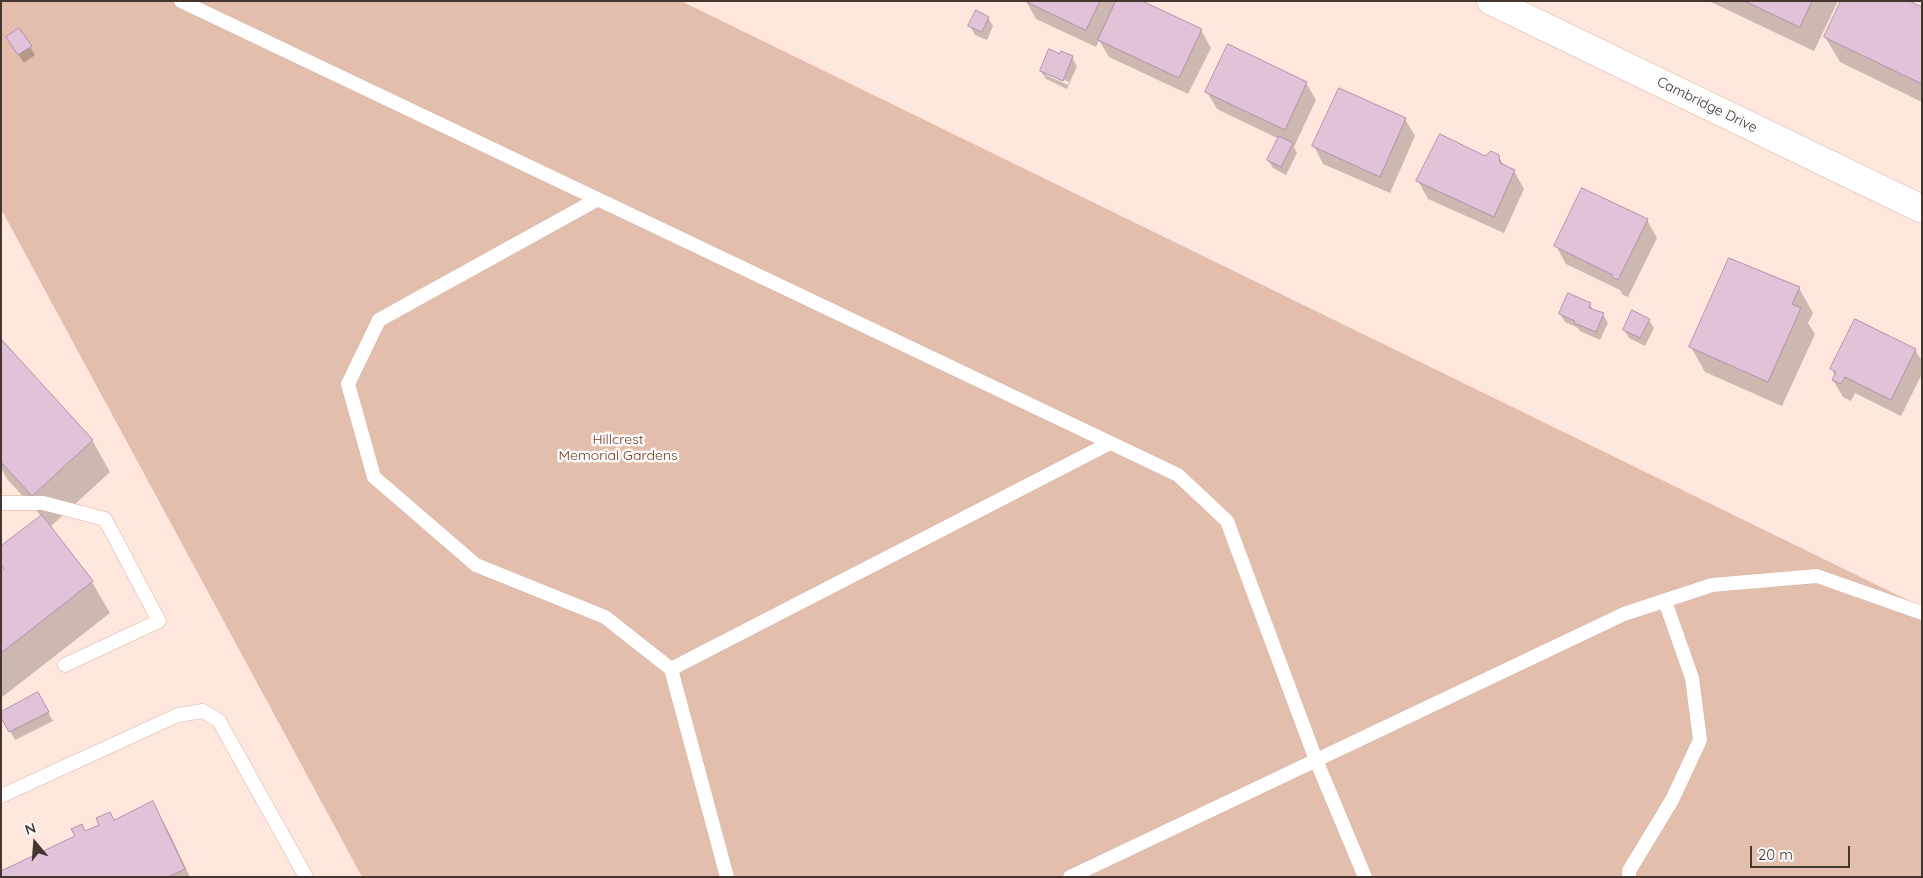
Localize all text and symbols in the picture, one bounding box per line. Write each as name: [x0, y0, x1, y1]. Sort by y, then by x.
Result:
street label: Cambridge Drive: [1654, 73, 1760, 137]
park label: Hillcrest Memorial Gardens: [558, 432, 678, 464]
north arrow: [10, 818, 60, 868]
text: N: [23, 819, 38, 839]
scale bar: [1753, 836, 1853, 868]
text: 20 m: [1758, 845, 1793, 864]

